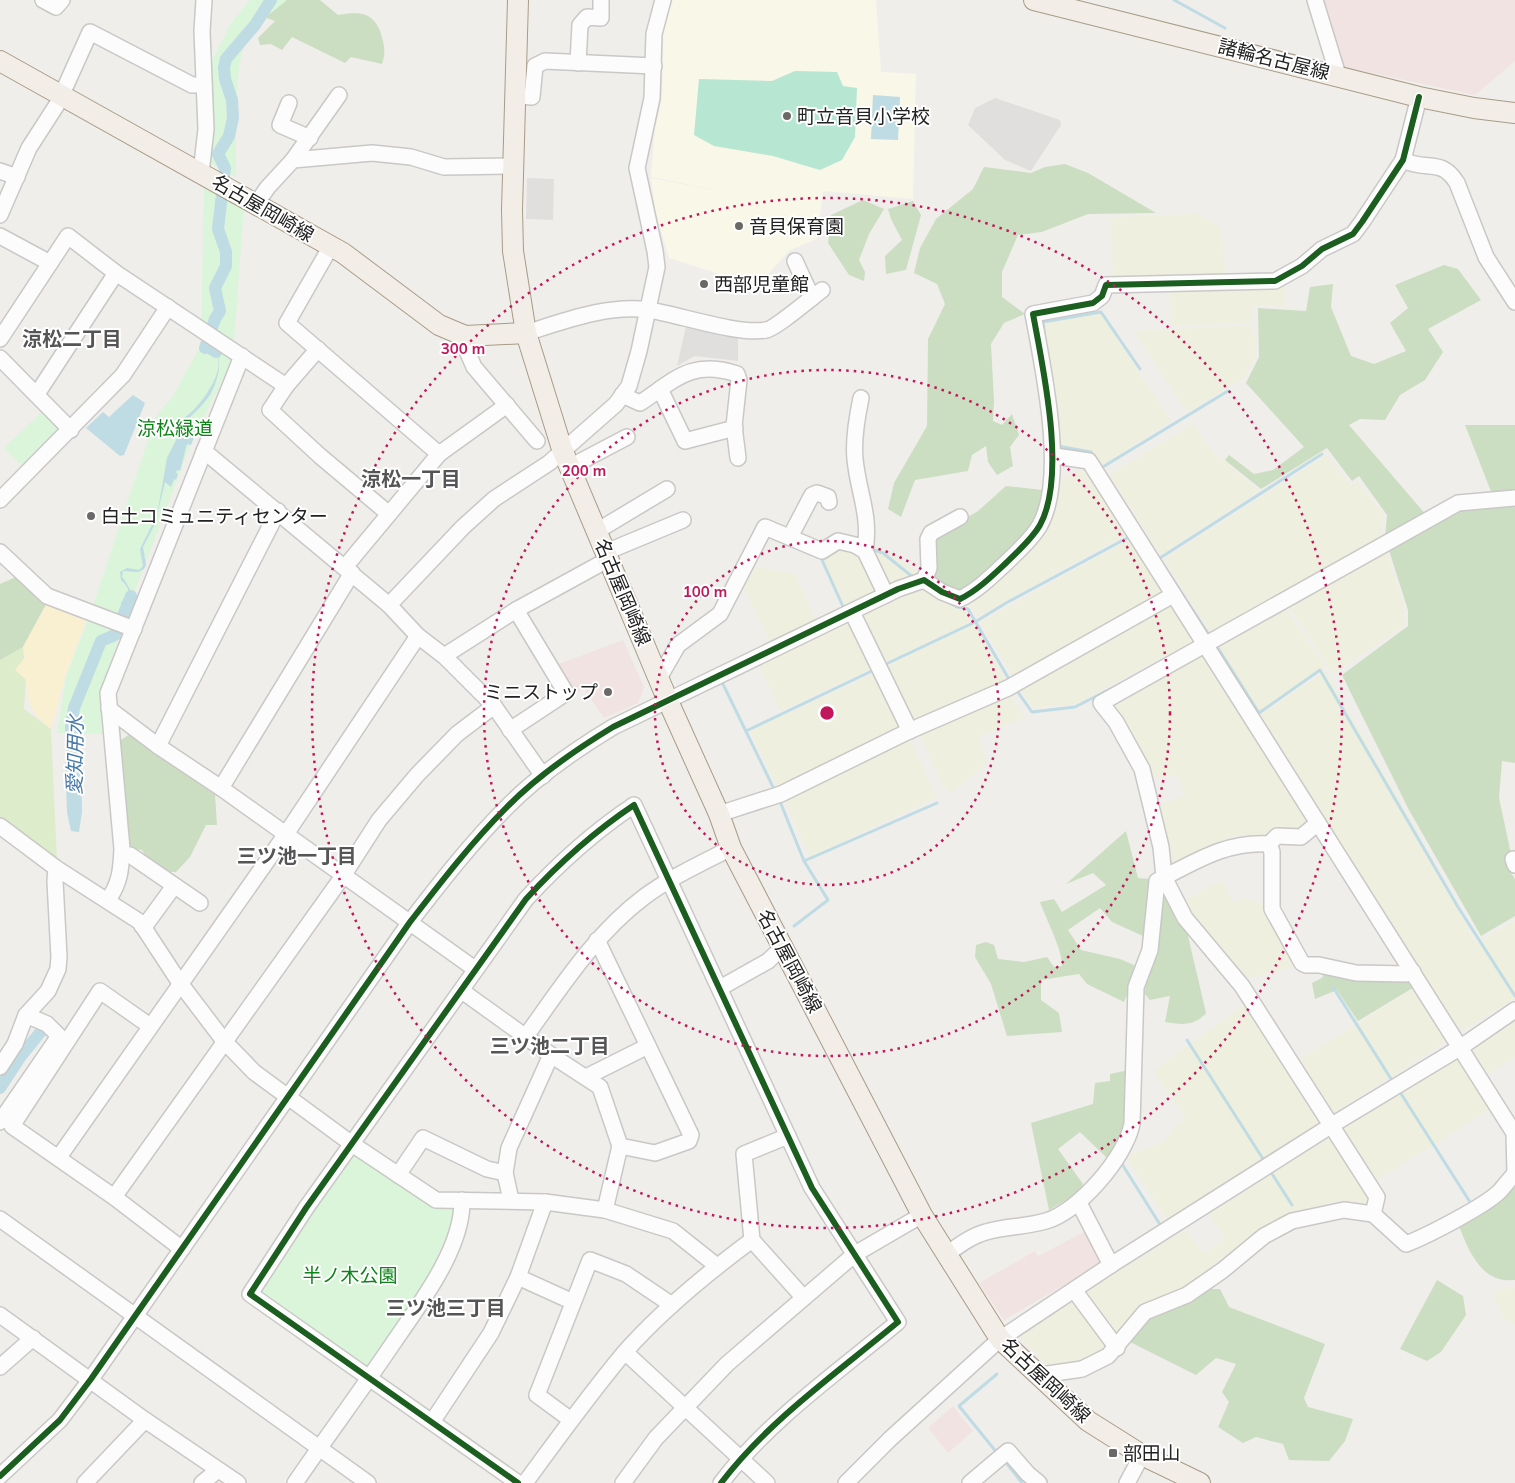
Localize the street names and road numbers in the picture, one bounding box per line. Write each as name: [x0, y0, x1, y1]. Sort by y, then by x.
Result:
street label: 諸輪名古屋線: [1216, 34, 1332, 84]
street label: 名古屋岡崎線: [208, 169, 318, 247]
street label: 名古屋岡崎線: [590, 535, 656, 649]
street label: 名古屋岡崎線: [753, 905, 827, 1017]
street label: 名古屋岡崎線: [996, 1332, 1096, 1428]

